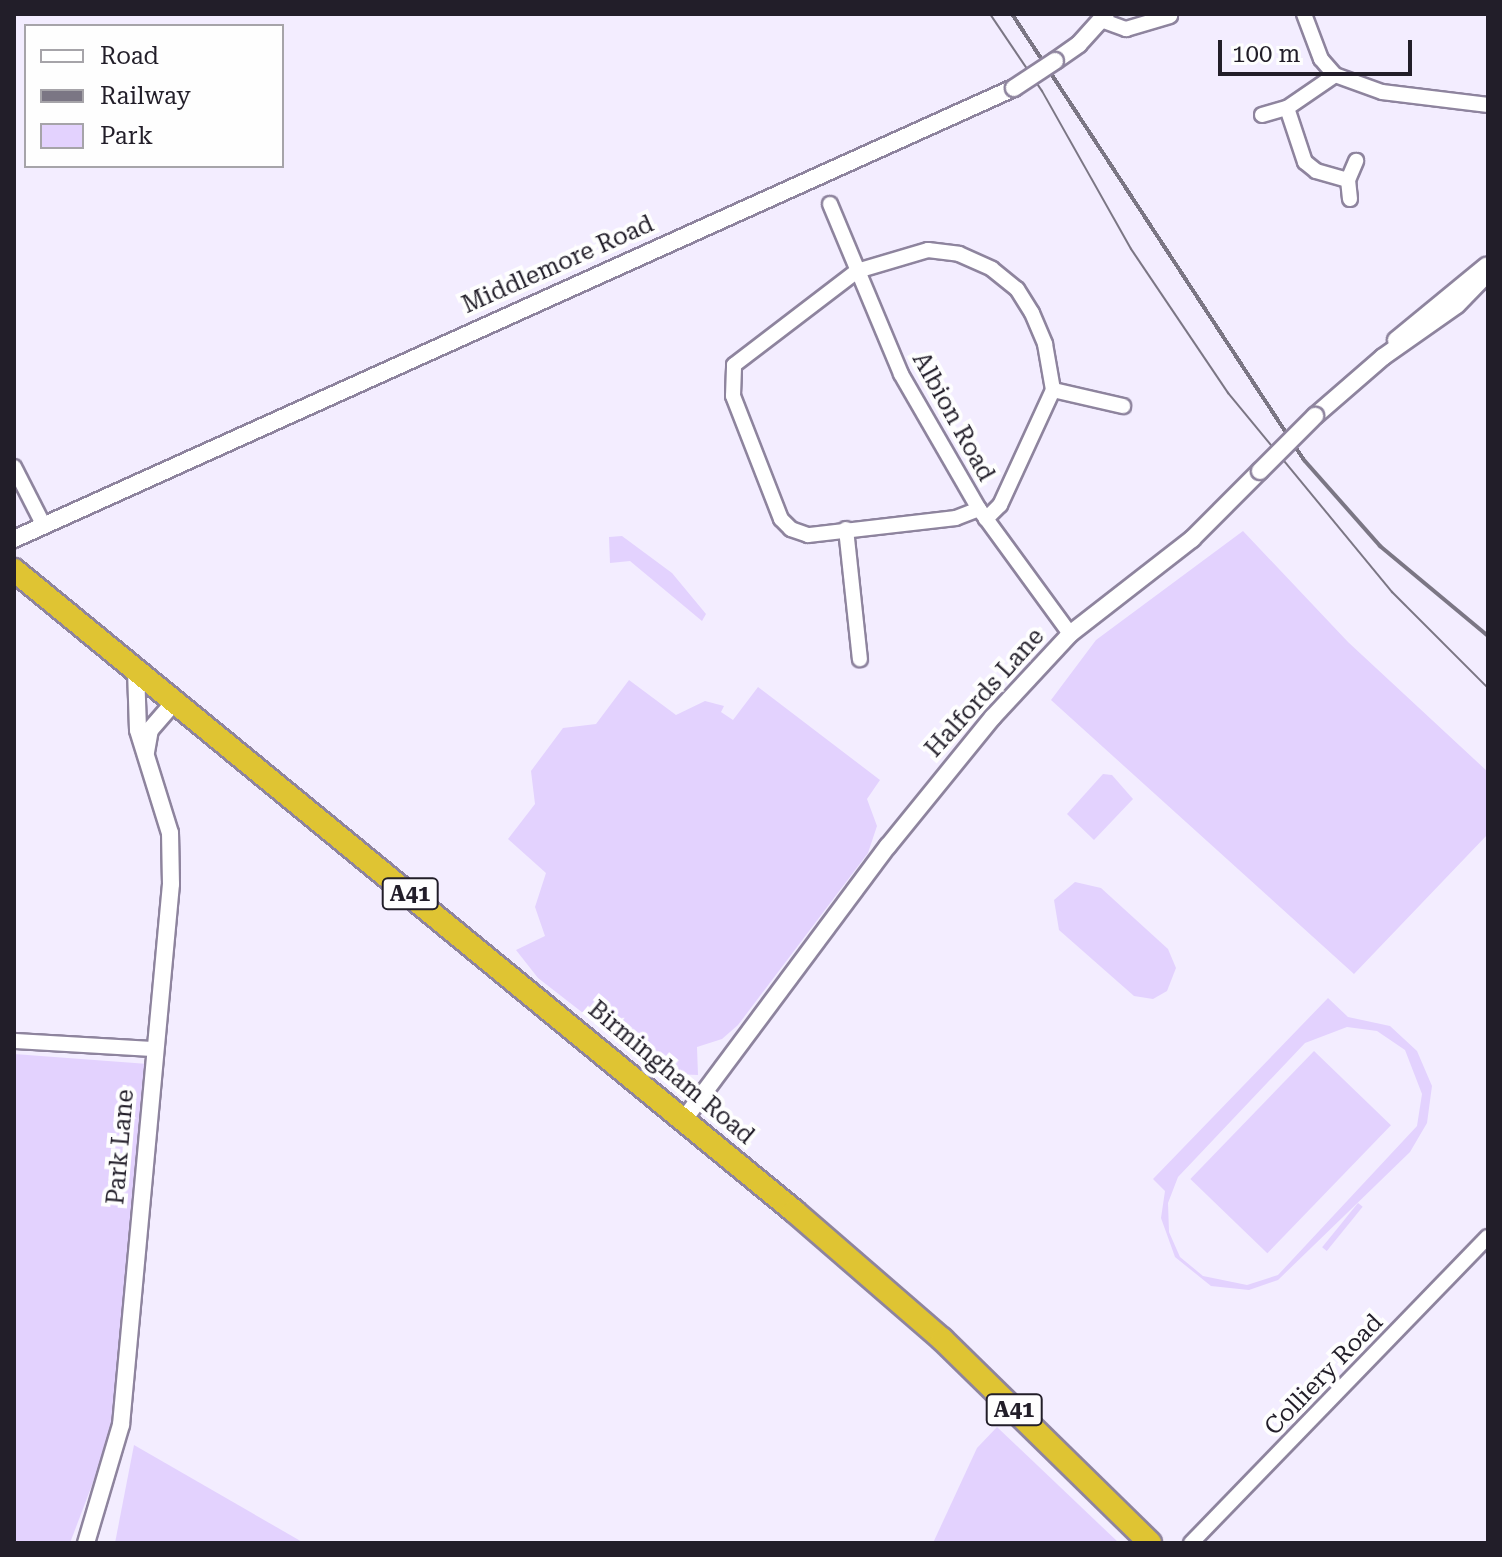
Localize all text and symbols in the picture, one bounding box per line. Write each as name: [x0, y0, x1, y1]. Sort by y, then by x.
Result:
legend: [24, 24, 284, 168]
scale bar: [1222, 24, 1416, 74]
text: 100 m: [1232, 40, 1300, 68]
text: Road: [100, 42, 159, 70]
text: Railway: [100, 82, 191, 110]
text: Park: [100, 122, 153, 150]
street label: Middlemore Road: [458, 210, 658, 320]
street label: Albion Road: [906, 348, 1000, 486]
street label: Halfords Lane: [920, 623, 1050, 763]
road number: A41: [380, 876, 440, 912]
street label: Birmingham Road: [582, 995, 760, 1151]
street label: Park Lane: [102, 1088, 140, 1206]
street label: Colliery Road: [1259, 1308, 1389, 1442]
road number: A41: [984, 1392, 1044, 1428]

